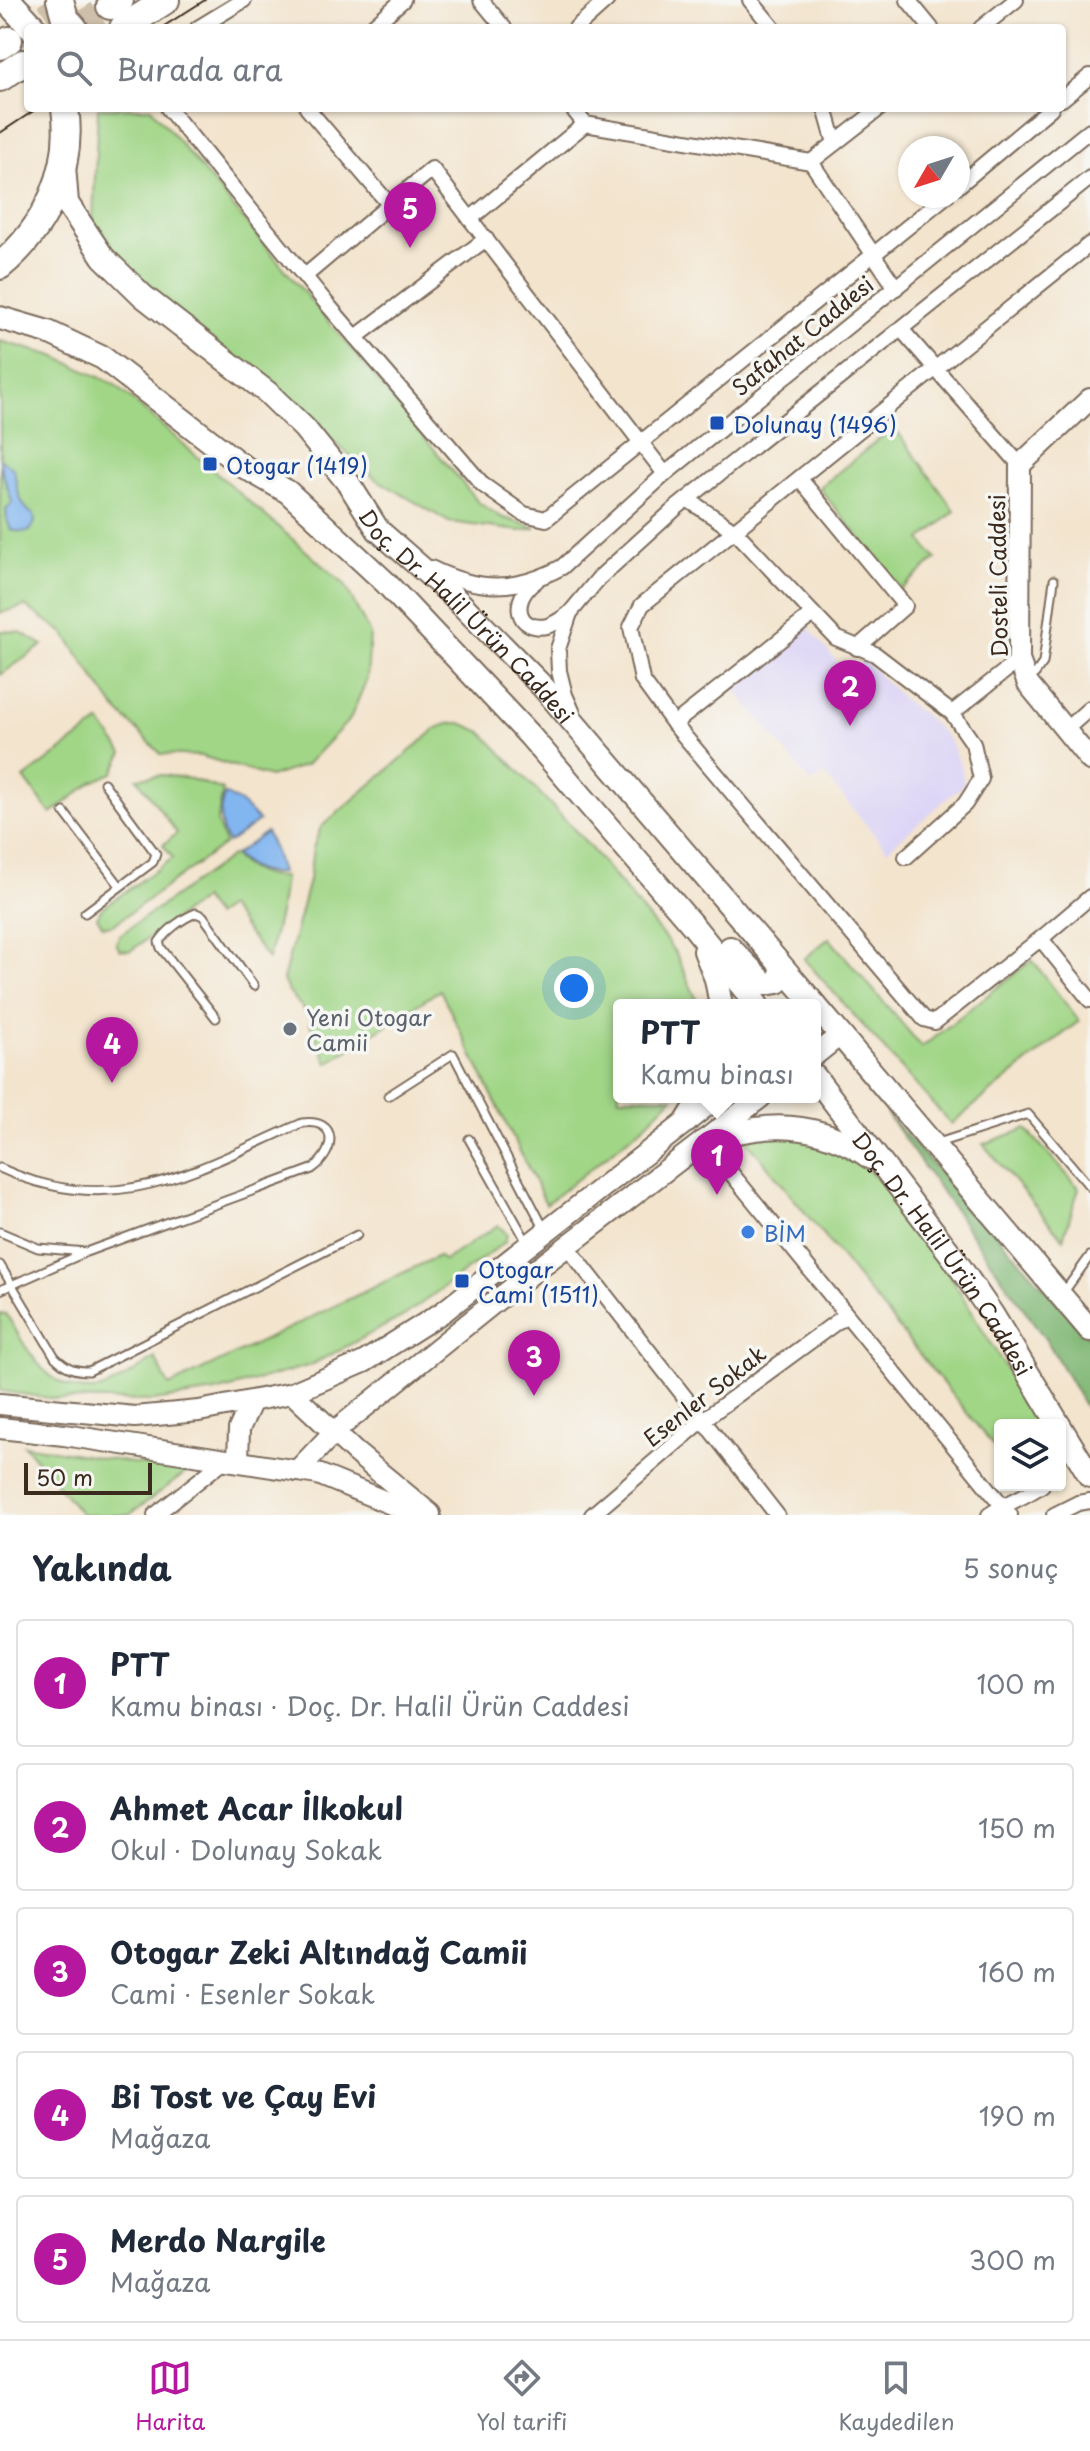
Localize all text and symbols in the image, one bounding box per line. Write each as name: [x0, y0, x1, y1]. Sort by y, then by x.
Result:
search box: [24, 24, 1066, 112]
icon: search: [52, 46, 96, 90]
text: Burada ara: [116, 46, 282, 91]
north arrow: [898, 136, 970, 208]
pin: 5: [384, 182, 436, 248]
street label: Safahat Caddesi: [724, 267, 880, 403]
place label: Dolunay (1496): [733, 407, 897, 440]
marker: Dolunay (1496): [708, 414, 726, 432]
place label: Otogar (1419): [226, 448, 368, 481]
marker: Otogar (1419): [201, 455, 219, 473]
street label: Dosteli Caddesi: [979, 494, 1015, 658]
street label: Doç. Dr. Halil Ürün Caddesi: [352, 502, 583, 730]
pin: 2: [824, 660, 876, 726]
your location: [554, 968, 594, 1008]
popup: [613, 999, 821, 1103]
place label: Yeni Otogar Camii: [306, 1000, 432, 1058]
text: PTT: [640, 1009, 700, 1054]
pin: 4: [86, 1017, 138, 1083]
marker: Yeni Otogar Camii: [281, 1020, 299, 1038]
text: Kamu binası: [640, 1054, 794, 1093]
street label: Doç. Dr. Halil Ürün Caddesi: [845, 1124, 1042, 1381]
pin: 1: [691, 1129, 743, 1195]
place label: BİM: [764, 1216, 806, 1249]
marker: BİM: [739, 1223, 757, 1241]
place label: Otogar Cami (1511): [478, 1252, 599, 1310]
marker: Otogar Cami (1511): [453, 1272, 471, 1290]
pin: 3: [508, 1330, 560, 1396]
street label: Esenler Sokak: [636, 1336, 773, 1453]
map controls: [994, 1419, 1066, 1491]
button: layers: [994, 1419, 1066, 1491]
scale bar: [24, 1459, 152, 1495]
text: 50 m: [36, 1460, 93, 1493]
text: Yakında: [32, 1541, 172, 1593]
text: 5 sonuç: [963, 1548, 1058, 1587]
text: PTT: [110, 1641, 169, 1686]
text: 1: [54, 1664, 66, 1703]
text: 100 m: [976, 1664, 1056, 1703]
text: Kamu binası · Doç. Dr. Halil Ürün Caddesi: [110, 1686, 629, 1725]
text: Ahmet Acar İlkokul: [110, 1785, 403, 1830]
text: 2: [51, 1808, 69, 1847]
text: 150 m: [978, 1808, 1056, 1847]
text: Okul · Dolunay Sokak: [110, 1830, 382, 1869]
text: Otogar Zeki Altındağ Camii: [110, 1929, 527, 1974]
text: 3: [51, 1952, 69, 1991]
text: 160 m: [978, 1952, 1056, 1991]
text: Cami · Esenler Sokak: [110, 1974, 375, 2013]
text: Bi Tost ve Çay Evi: [110, 2073, 376, 2118]
text: 4: [51, 2096, 69, 2135]
text: 190 m: [979, 2096, 1056, 2135]
text: Mağaza: [110, 2118, 210, 2157]
text: Merdo Nargile: [110, 2217, 326, 2262]
text: 5: [52, 2240, 68, 2279]
text: 300 m: [969, 2240, 1056, 2279]
text: Mağaza: [110, 2262, 210, 2301]
tab: Harita: [135, 2356, 205, 2437]
tab: Yol tarifi: [476, 2356, 567, 2437]
tab: Kaydedilen: [838, 2356, 955, 2437]

